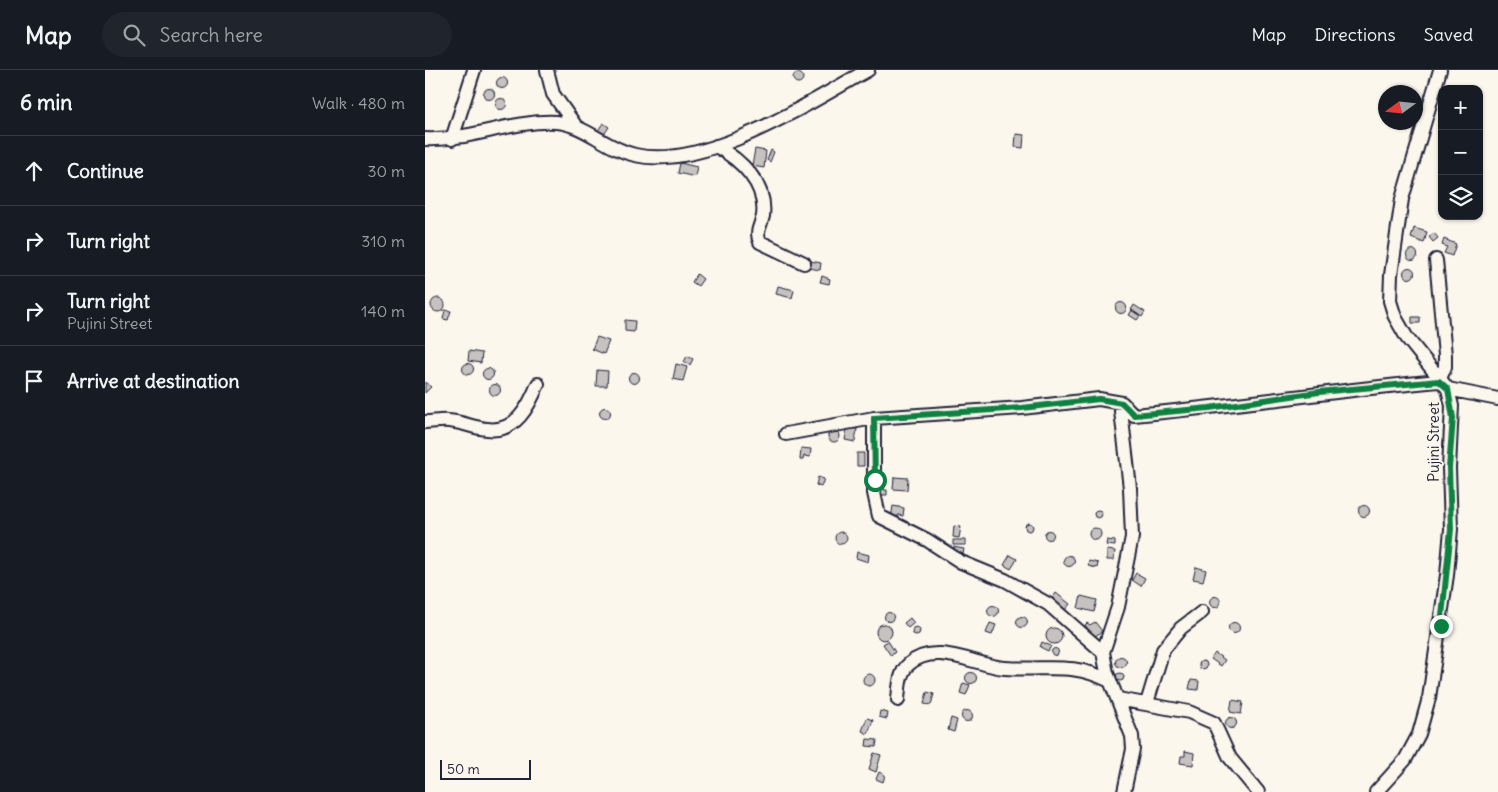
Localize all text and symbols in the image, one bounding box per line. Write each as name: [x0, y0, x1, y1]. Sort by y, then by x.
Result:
search box: [102, 12, 452, 57]
text: Map: [25, 20, 72, 50]
icon: search: [120, 21, 148, 49]
text: Search here: [160, 23, 263, 47]
text: Map: [1251, 23, 1286, 46]
text: Directions: [1314, 23, 1396, 46]
text: Saved: [1424, 23, 1473, 46]
north arrow: [1378, 85, 1423, 130]
map controls: [1438, 85, 1483, 220]
button: +: [1438, 85, 1483, 130]
text: 6 min: [20, 89, 72, 116]
text: Walk · 480 m: [312, 93, 405, 113]
button: −: [1438, 130, 1483, 175]
icon: ahead: [20, 157, 48, 185]
text: Continue: [67, 159, 144, 183]
text: 30 m: [368, 161, 405, 181]
button: layers: [1438, 175, 1483, 220]
icon: right: [20, 227, 48, 255]
text: Turn right: [67, 229, 150, 253]
text: 310 m: [361, 231, 405, 251]
text: Turn right: [67, 289, 150, 313]
icon: right: [20, 297, 48, 325]
text: 140 m: [361, 301, 405, 321]
text: Pujini Street: [67, 313, 152, 333]
icon: arrive: [20, 367, 48, 395]
text: Arrive at destination: [67, 369, 240, 393]
street label: Pujini Street: [1424, 402, 1443, 482]
route start: [864, 469, 887, 492]
route end: [1430, 615, 1453, 638]
scale bar: [440, 757, 531, 780]
text: 50 m: [447, 760, 480, 778]

